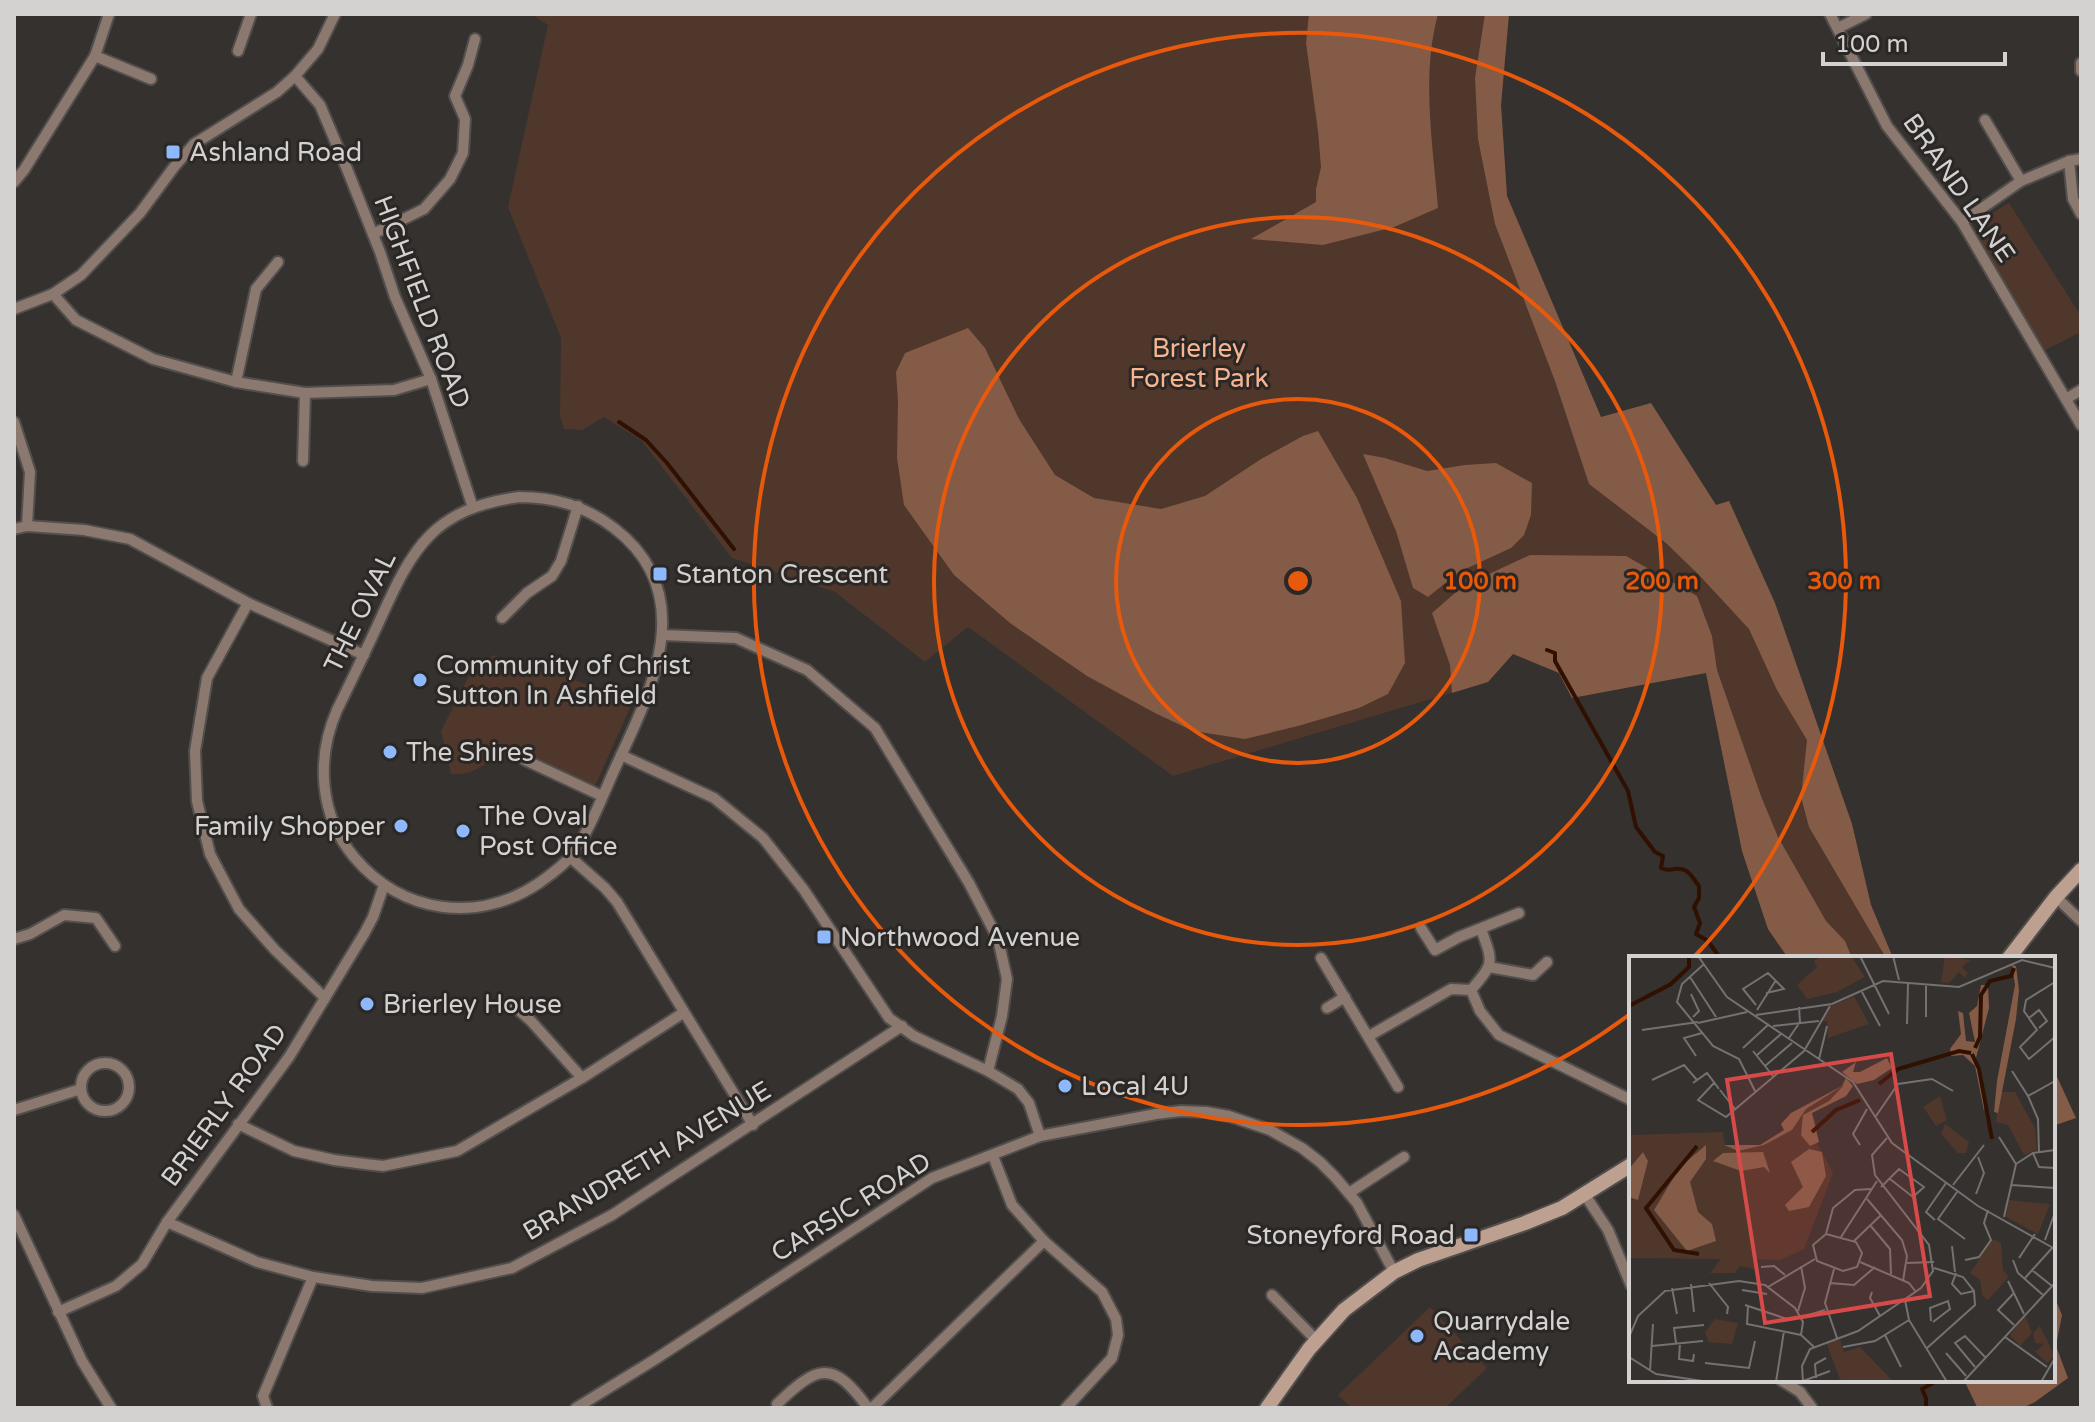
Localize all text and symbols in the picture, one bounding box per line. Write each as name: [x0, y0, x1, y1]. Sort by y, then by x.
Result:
scale bar: [1823, 16, 2005, 66]
text: 100 m: [1835, 30, 1909, 59]
street label: BRAND LANE: [1896, 108, 2022, 268]
place label: Ashland Road: [189, 137, 362, 168]
marker: Ashland Road: [164, 143, 182, 161]
street label: HIGHFIELD ROAD: [367, 191, 477, 413]
park label: Brierley Forest Park: [1129, 333, 1269, 394]
street label: THE OVAL: [317, 546, 403, 678]
place label: Stanton Crescent: [676, 559, 888, 590]
marker: Stanton Crescent: [651, 565, 669, 583]
centre of rings: [1284, 567, 1312, 595]
text: 100 m: [1443, 567, 1517, 596]
text: 200 m: [1625, 567, 1699, 596]
text: 300 m: [1807, 567, 1881, 596]
place label: Community of Christ Sutton In Ashfield: [436, 650, 691, 711]
marker: Community of Christ Sutton In Ashfield: [411, 671, 429, 689]
place label: The Shires: [406, 737, 534, 768]
marker: The Shires: [381, 743, 399, 761]
place label: The Oval Post Office: [479, 801, 617, 862]
place label: Family Shopper: [194, 811, 385, 842]
marker: Family Shopper: [392, 817, 410, 835]
marker: The Oval Post Office: [454, 822, 472, 840]
place label: Northwood Avenue: [840, 922, 1080, 953]
marker: Northwood Avenue: [815, 928, 833, 946]
inset map: [1629, 956, 2055, 1382]
place label: Brierley House: [383, 989, 562, 1020]
marker: Brierley House: [358, 995, 376, 1013]
street label: BRIERLY ROAD: [155, 1018, 293, 1192]
place label: Local 4U: [1081, 1071, 1190, 1102]
street label: BRANDRETH AVENUE: [517, 1075, 777, 1247]
marker: Local 4U: [1056, 1077, 1074, 1095]
street label: CARSIC ROAD: [765, 1146, 937, 1268]
place label: Stoneyford Road: [1247, 1220, 1455, 1251]
marker: Stoneyford Road: [1462, 1226, 1480, 1244]
place label: Quarrydale Academy: [1433, 1306, 1570, 1367]
marker: Quarrydale Academy: [1408, 1327, 1426, 1345]

